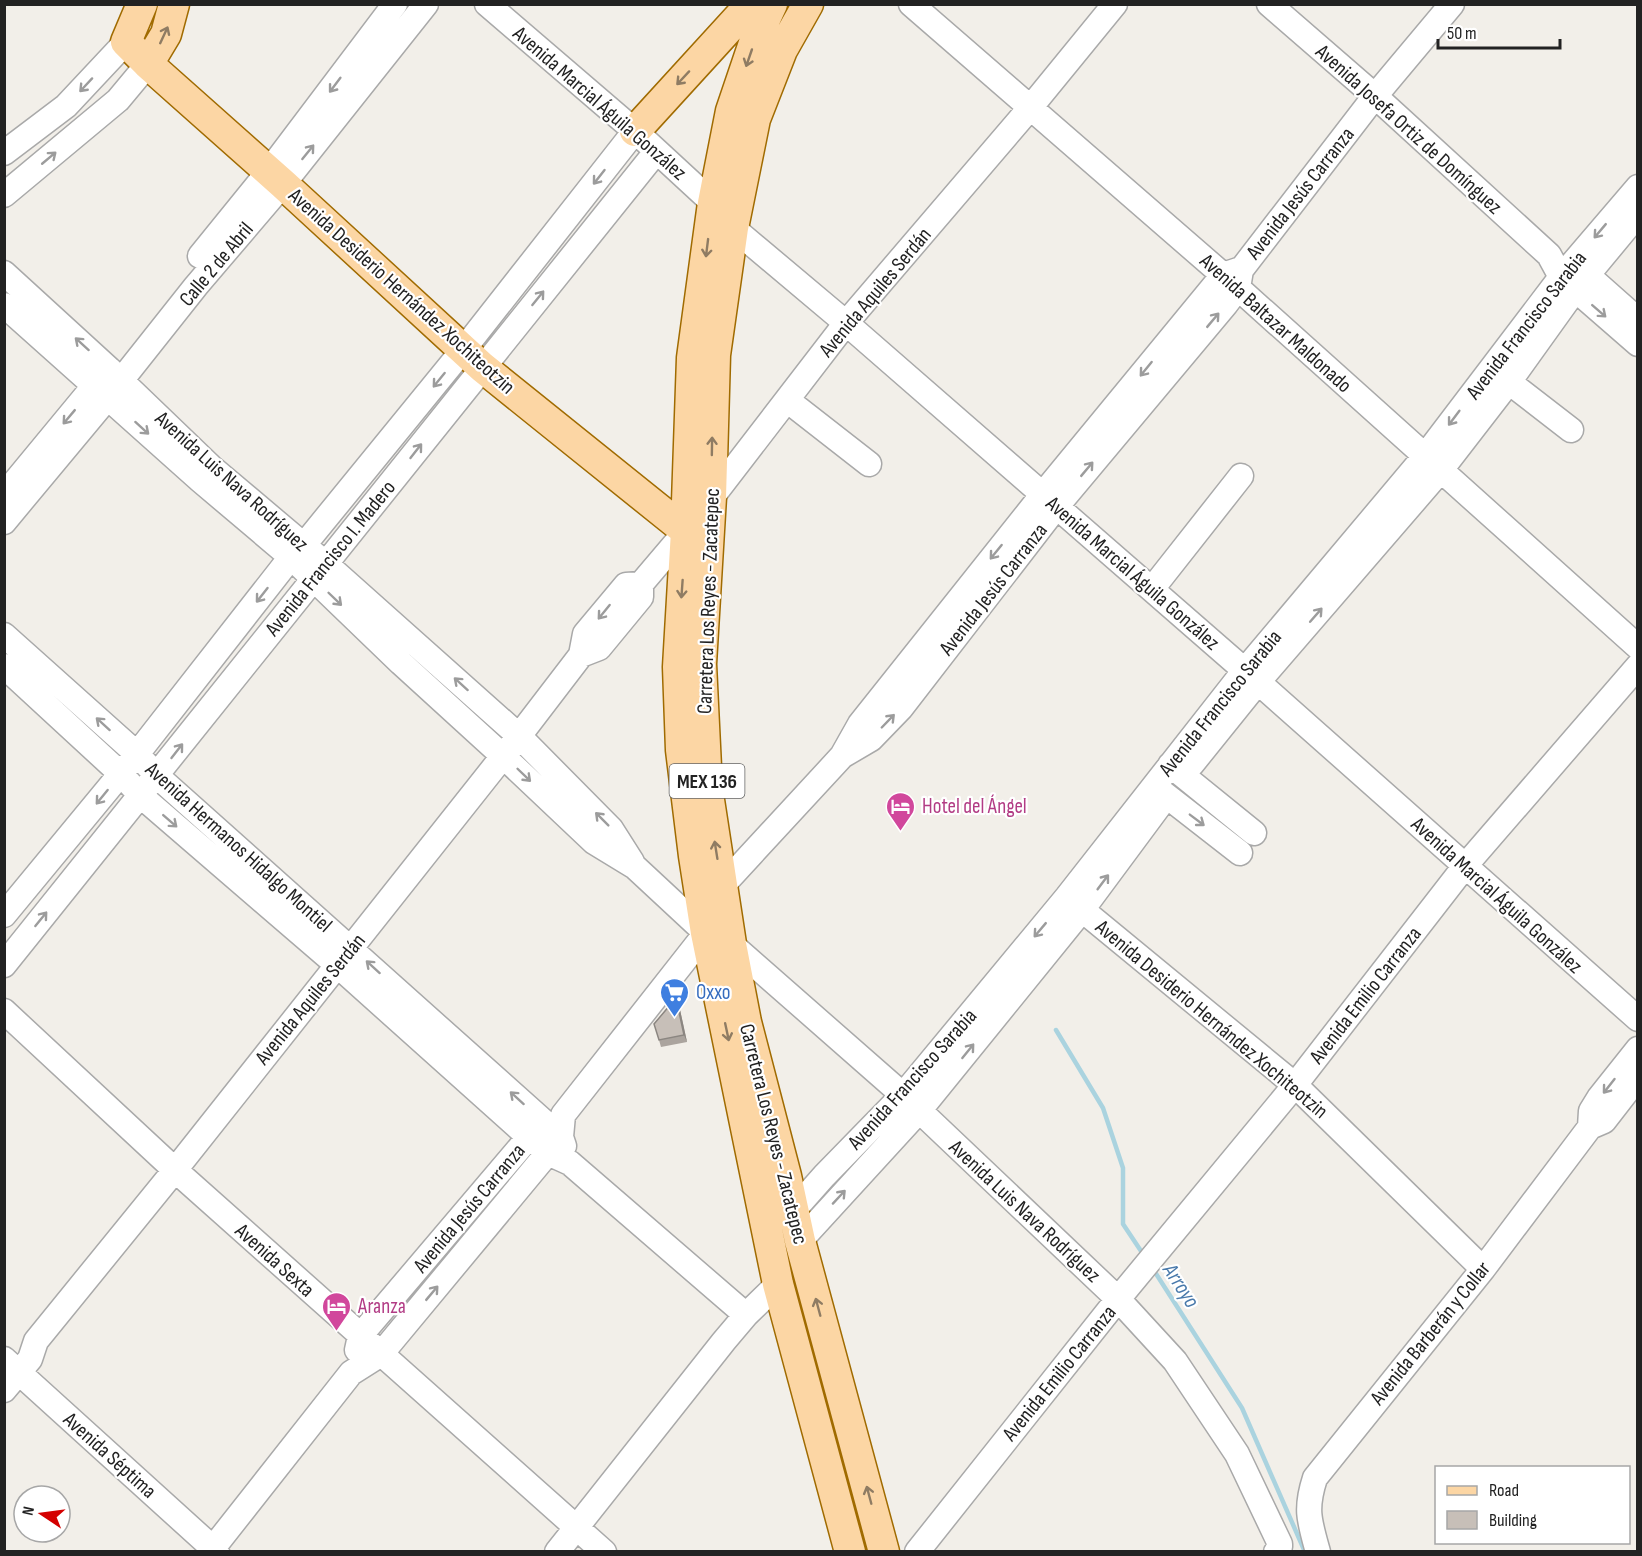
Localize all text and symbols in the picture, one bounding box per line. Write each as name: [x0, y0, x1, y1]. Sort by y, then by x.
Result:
scale bar: [1438, 12, 1560, 50]
street label: Avenida Marcial Águila González: [507, 21, 692, 186]
text: 50 m: [1447, 23, 1477, 44]
one-way arrow: [158, 27, 170, 45]
street label: Avenida Josefa Ortiz de Domínguez: [1310, 39, 1507, 220]
one-way arrow: [743, 48, 754, 67]
one-way arrow: [676, 71, 690, 86]
one-way arrow: [328, 76, 341, 92]
one-way arrow: [79, 77, 93, 92]
street label: Avenida Jesús Carranza: [1241, 122, 1360, 265]
one-way arrow: [301, 145, 315, 160]
one-way arrow: [41, 151, 57, 164]
one-way arrow: [592, 169, 605, 185]
street label: Avenida Desiderio Hernández Xochiteotzin: [283, 182, 520, 400]
street label: Calle 2 de Abril: [174, 217, 259, 311]
street label: Avenida Aquiles Serdán: [813, 223, 937, 363]
one-way arrow: [1593, 223, 1607, 238]
one-way arrow: [701, 237, 712, 257]
street label: Avenida Francisco Sarabia: [1460, 246, 1592, 405]
street label: Avenida Baltazar Maldonado: [1194, 248, 1357, 398]
one-way arrow: [531, 291, 544, 307]
one-way arrow: [1591, 304, 1607, 317]
one-way arrow: [1206, 312, 1219, 328]
one-way arrow: [75, 337, 90, 351]
one-way arrow: [1139, 361, 1153, 376]
one-way arrow: [433, 371, 446, 387]
street label: Avenida Luis Nava Rodríguez: [149, 405, 314, 557]
one-way arrow: [62, 409, 75, 425]
one-way arrow: [1448, 410, 1461, 426]
one-way arrow: [134, 421, 149, 435]
one-way arrow: [707, 437, 718, 457]
one-way arrow: [409, 443, 422, 459]
one-way arrow: [1081, 461, 1094, 477]
street label: Avenida Francisco I. Madero: [259, 476, 401, 642]
street label: Carretera Los Reyes - Zacatepec: [692, 488, 725, 714]
street label: Avenida Marcial Águila González: [1040, 491, 1225, 656]
street label: Avenida Jesús Carranza: [934, 518, 1053, 661]
one-way arrow: [990, 544, 1003, 560]
one-way arrow: [677, 578, 688, 598]
one-way arrow: [255, 587, 268, 603]
one-way arrow: [327, 592, 342, 607]
one-way arrow: [597, 604, 610, 620]
one-way arrow: [1309, 608, 1323, 623]
street label: Avenida Francisco Sarabia: [1153, 625, 1287, 782]
one-way arrow: [454, 677, 469, 691]
one-way arrow: [881, 713, 895, 728]
one-way arrow: [96, 717, 111, 731]
one-way arrow: [170, 743, 183, 759]
street label: Avenida Hermanos Hidalgo Montiel: [140, 756, 337, 938]
road number: MEX 136: [670, 764, 744, 798]
one-way arrow: [516, 768, 531, 783]
one-way arrow: [95, 789, 108, 805]
hotel icon: Hotel del Ángel: [885, 790, 917, 832]
place label: Hotel del Ángel: [922, 794, 1027, 819]
street label: Avenida Marcial Águila González: [1405, 811, 1588, 979]
one-way arrow: [594, 812, 609, 827]
one-way arrow: [1189, 813, 1205, 826]
one-way arrow: [162, 814, 178, 827]
one-way arrow: [711, 841, 722, 861]
one-way arrow: [1096, 874, 1109, 890]
one-way arrow: [35, 912, 48, 928]
street label: Avenida Desiderio Hernández Xochiteotzin: [1090, 914, 1333, 1124]
one-way arrow: [1033, 922, 1046, 938]
street label: Avenida Emilio Carranza: [1304, 922, 1427, 1070]
street label: Avenida Aquiles Serdán: [249, 929, 371, 1071]
one-way arrow: [366, 960, 381, 974]
supermarket icon: Oxxo: [659, 976, 691, 1018]
place label: Oxxo: [696, 980, 730, 1005]
street label: Avenida Francisco Sarabia: [842, 1004, 982, 1156]
street label: Carretera Los Reyes - Zacatepec: [734, 1021, 813, 1247]
one-way arrow: [721, 1022, 733, 1041]
one-way arrow: [961, 1043, 974, 1059]
one-way arrow: [1602, 1077, 1615, 1093]
one-way arrow: [510, 1091, 525, 1105]
street label: Avenida Luis Nava Rodríguez: [943, 1134, 1106, 1288]
street label: Avenida Jesús Carranza: [408, 1139, 531, 1279]
one-way arrow: [832, 1190, 846, 1205]
street label: Avenida Sexta: [229, 1218, 319, 1302]
street label: Avenida Barberán y Collar: [1364, 1257, 1496, 1411]
water label: Arroyo: [1156, 1258, 1205, 1313]
one-way arrow: [425, 1285, 438, 1301]
hotel icon: Aranza: [321, 1290, 353, 1332]
place label: Aranza: [357, 1294, 406, 1319]
one-way arrow: [812, 1297, 824, 1316]
street label: Avenida Emilio Carranza: [997, 1301, 1122, 1447]
street label: Avenida Séptima: [57, 1407, 161, 1504]
legend: [1435, 1466, 1630, 1544]
text: Road: [1489, 1480, 1519, 1501]
north arrow: [12, 1484, 72, 1544]
one-way arrow: [862, 1486, 874, 1505]
text: N: [19, 1505, 39, 1517]
text: Building: [1489, 1510, 1537, 1531]

